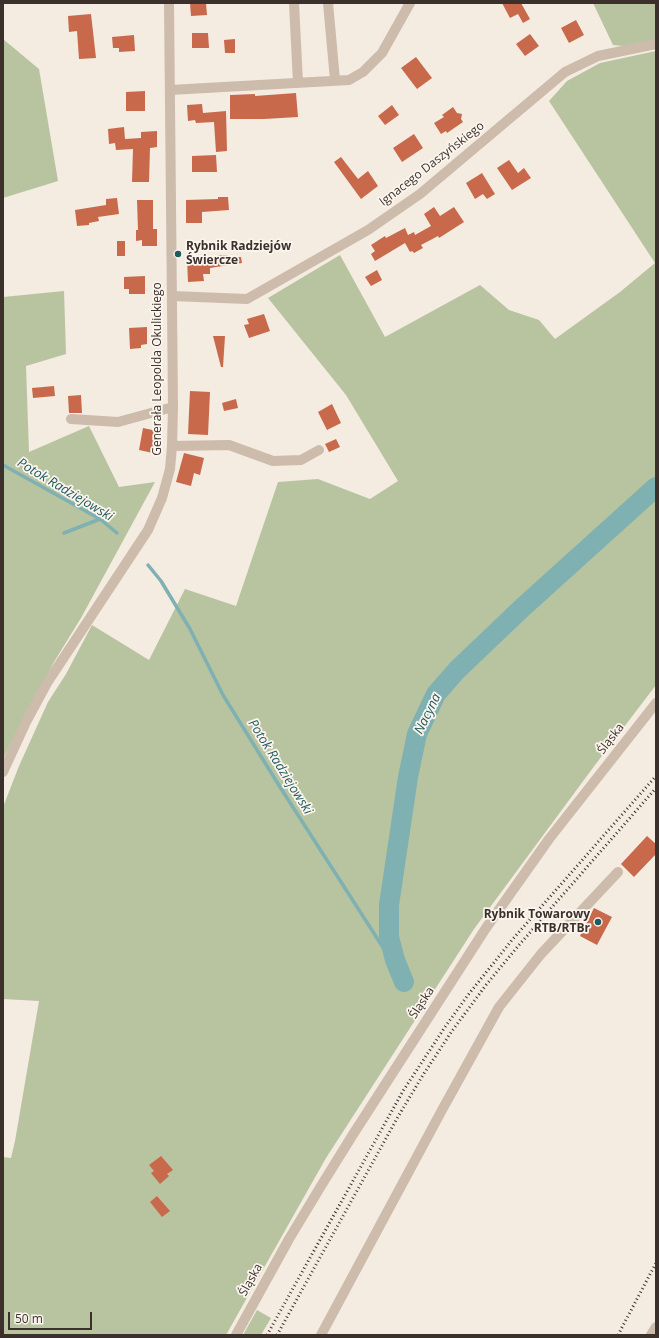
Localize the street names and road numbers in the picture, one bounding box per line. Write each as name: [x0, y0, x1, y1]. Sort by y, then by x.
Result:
street label: Ignacego Daszyńskiego: [377, 119, 487, 209]
street label: Generała Leopolda Okulickiego: [151, 282, 165, 456]
street label: Śląska: [595, 721, 627, 757]
street label: Śląska: [406, 984, 438, 1022]
street label: Śląska: [236, 1261, 266, 1299]

